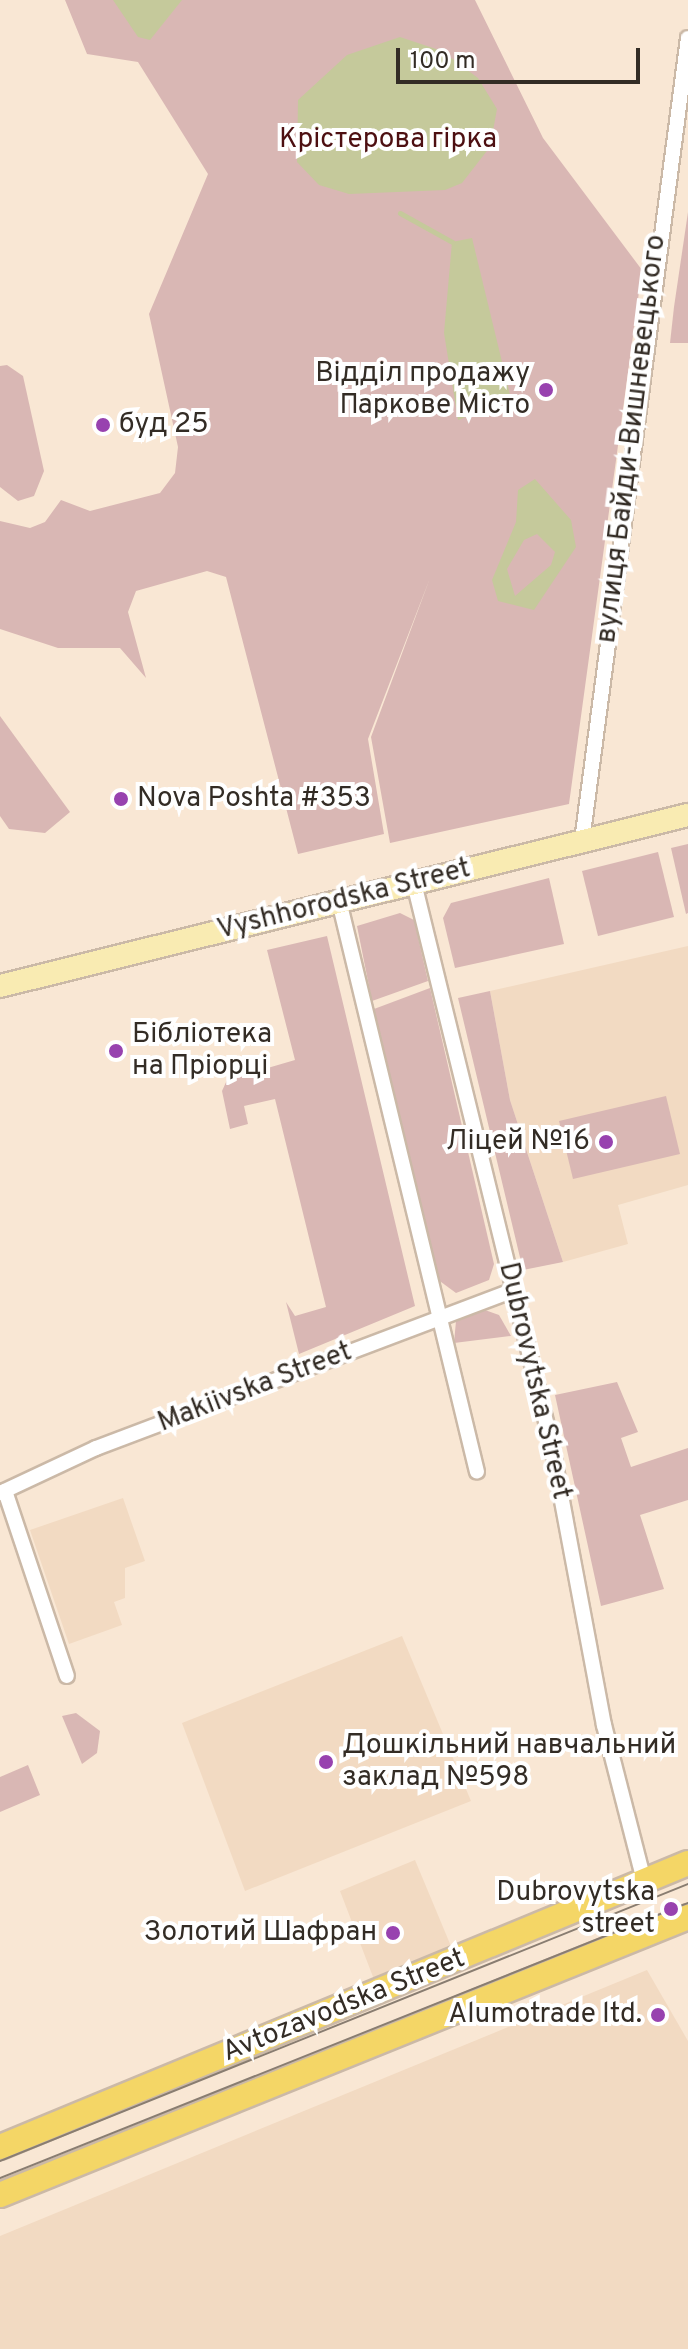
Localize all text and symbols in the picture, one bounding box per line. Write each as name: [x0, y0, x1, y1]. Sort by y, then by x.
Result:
scale bar: [400, 32, 644, 82]
text: 100 m: [410, 47, 476, 77]
park label: Крістерова гірка: [279, 123, 497, 157]
street label: вулиця Байди-Вишневецького: [590, 233, 674, 645]
place label: Відділ продажу Паркове Місто: [315, 357, 530, 423]
marker: Відділ продажу Паркове Місто: [537, 381, 555, 399]
place label: буд 25: [119, 408, 209, 442]
marker: буд 25: [94, 416, 112, 434]
place label: Nova Poshta #353: [137, 782, 371, 816]
marker: Nova Poshta #353: [112, 790, 130, 808]
street label: Vyshhorodska Street: [214, 852, 474, 948]
place label: Бібліотека на Пріорці: [132, 1018, 272, 1084]
marker: Бібліотека на Пріорці: [107, 1042, 125, 1060]
place label: Ліцей №16: [446, 1125, 590, 1159]
marker: Ліцей №16: [597, 1133, 615, 1151]
street label: Dubrovytska Street: [490, 1259, 578, 1503]
street label: Makiivska Street: [153, 1336, 357, 1440]
place label: Дошкільний навчальний заклад №598: [342, 1729, 676, 1795]
marker: Дошкільний навчальний заклад №598: [317, 1753, 335, 1771]
place label: Dubrovytska street: [496, 1876, 655, 1942]
marker: Dubrovytska street: [662, 1900, 680, 1918]
place label: Золотий Шафран: [144, 1916, 377, 1950]
marker: Золотий Шафран: [384, 1924, 402, 1942]
street label: Avtozavodska Street: [218, 1942, 470, 2070]
place label: Alumotrade ltd.: [448, 1998, 642, 2032]
marker: Alumotrade ltd.: [649, 2006, 667, 2024]

